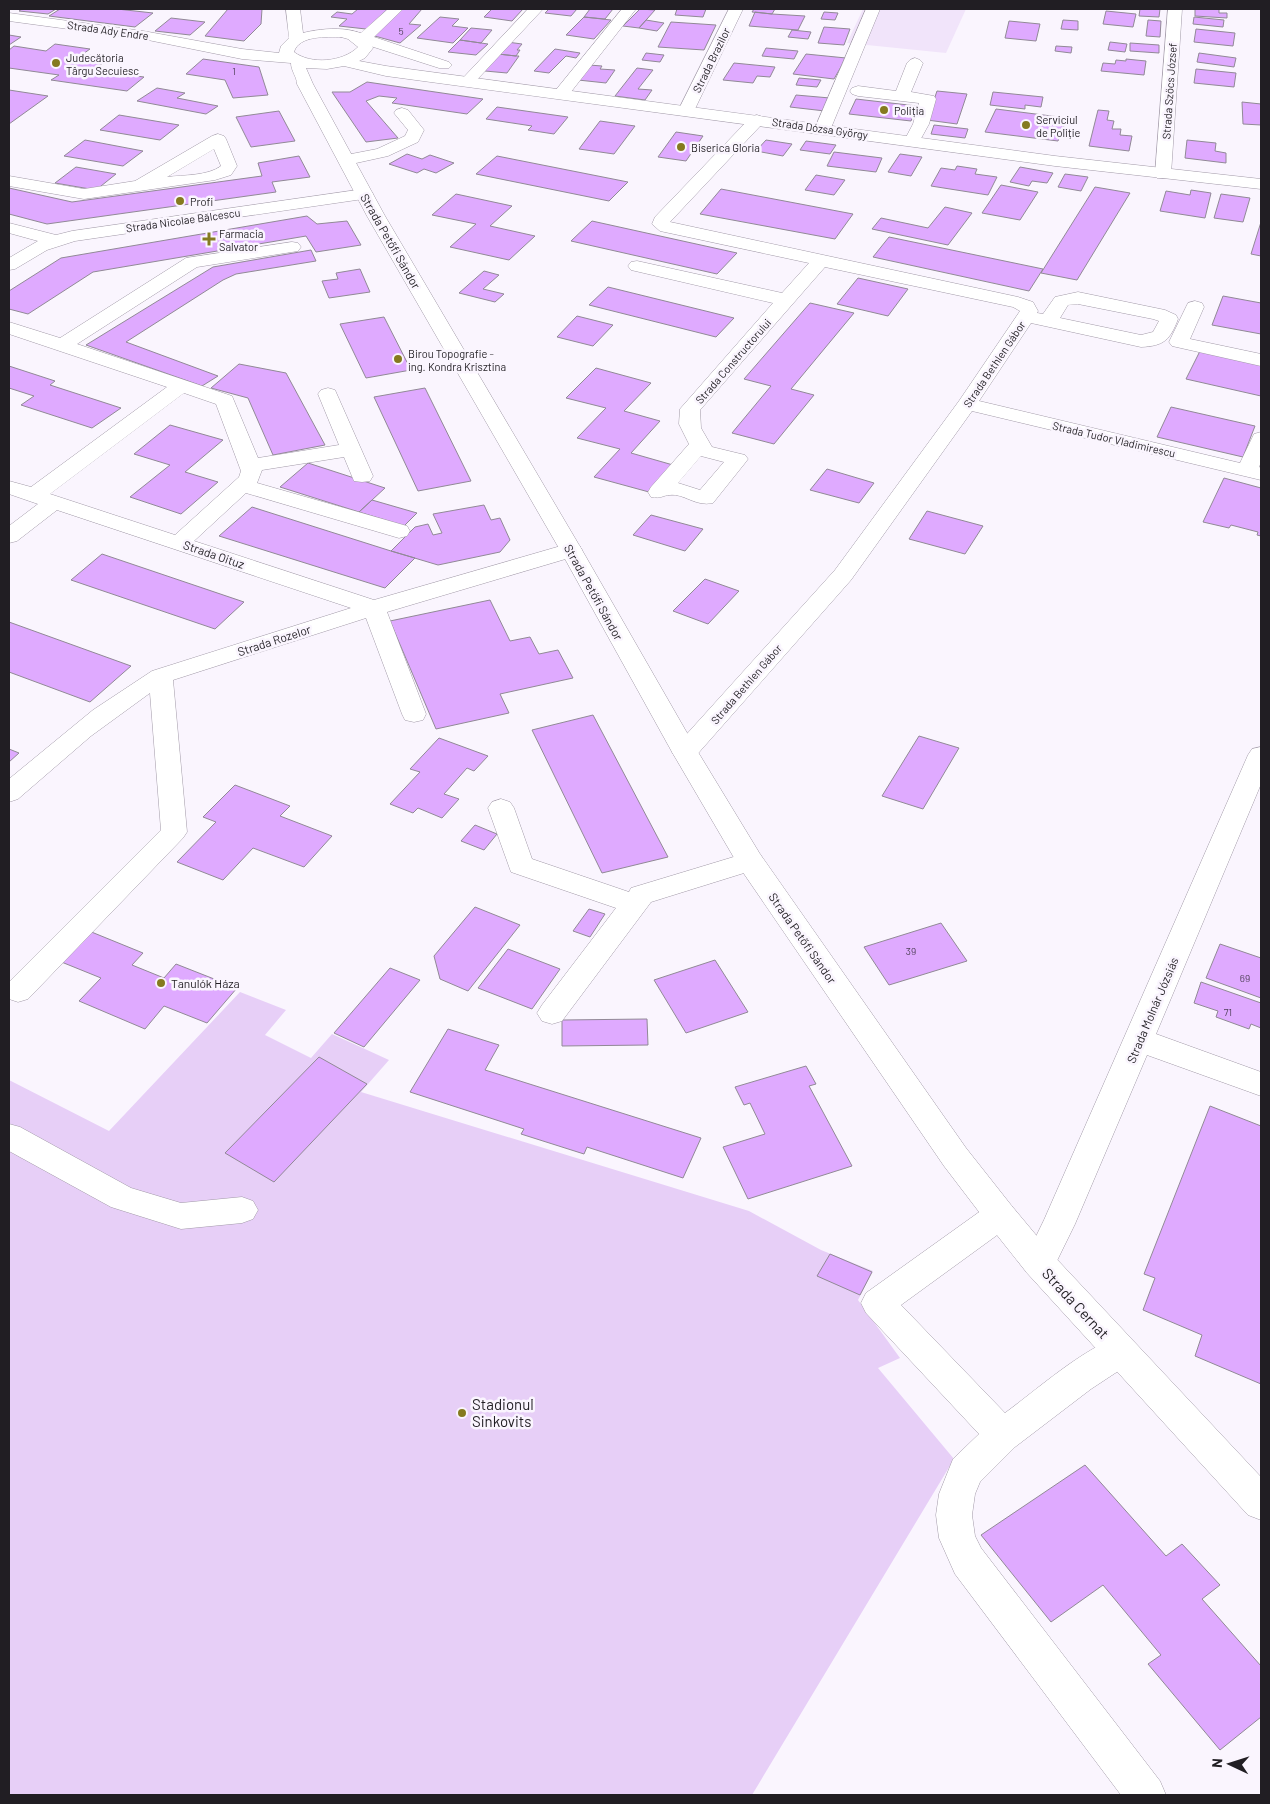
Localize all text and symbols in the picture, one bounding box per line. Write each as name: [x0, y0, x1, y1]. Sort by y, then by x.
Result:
street label: Strada Ady Endre: [66, 18, 150, 42]
house number: 5: [398, 25, 404, 37]
street label: Strada Brazilor: [690, 25, 732, 95]
street label: Strada Szőcs József: [1159, 42, 1179, 140]
place label: Judecătoria Târgu Secuiesc: [66, 51, 139, 77]
marker: Judecătoria Târgu Secuiesc: [50, 57, 62, 69]
house number: 1: [232, 65, 236, 77]
marker: Poliția: [878, 104, 890, 116]
place label: Poliția: [894, 104, 924, 117]
place label: Serviciul de Poliție: [1036, 113, 1081, 139]
street label: Strada Dózsa György: [771, 115, 869, 141]
marker: Serviciul de Poliție: [1020, 119, 1032, 131]
marker: Biserica Gloria: [675, 141, 687, 153]
place label: Biserica Gloria: [691, 141, 760, 154]
street label: Strada Petőfi Sándor: [358, 191, 424, 292]
marker: Profi: [174, 195, 186, 207]
place label: Profi: [190, 195, 213, 208]
street label: Strada Nicolae Bălcescu: [125, 206, 241, 234]
place label: Farmacia Salvator: [219, 227, 263, 253]
marker: Farmacia Salvator: [203, 233, 215, 245]
street label: Strada Constructorului: [693, 316, 774, 406]
street label: Strada Bethlen Gábor: [960, 318, 1028, 410]
place label: Birou Topografie - ing. Kondra Krisztina: [408, 347, 506, 373]
marker: Birou Topografie - ing. Kondra Krisztina: [392, 353, 404, 365]
street label: Strada Tudor Vladimirescu: [1051, 419, 1177, 459]
street label: Strada Oituz: [182, 537, 246, 571]
street label: Strada Petőfi Sándor: [562, 542, 626, 643]
street label: Strada Rozelor: [236, 621, 313, 658]
street label: Strada Bethlen Gábor: [708, 642, 784, 726]
street label: Strada Petőfi Sándor: [766, 890, 840, 987]
house number: 39: [906, 945, 916, 957]
street label: Strada Molnár Józsiás: [1123, 955, 1181, 1065]
house number: 69: [1240, 972, 1250, 984]
place label: Tanulók Háza: [171, 976, 240, 990]
marker: Tanulók Háza: [155, 977, 167, 989]
house number: 71: [1224, 1006, 1232, 1018]
street label: Strada Cernat: [1039, 1264, 1113, 1342]
place label: Stadionul Sinkovits: [472, 1395, 534, 1430]
marker: Stadionul Sinkovits: [456, 1407, 468, 1419]
north arrow: [1205, 1739, 1255, 1789]
text: N: [1208, 1758, 1225, 1768]

